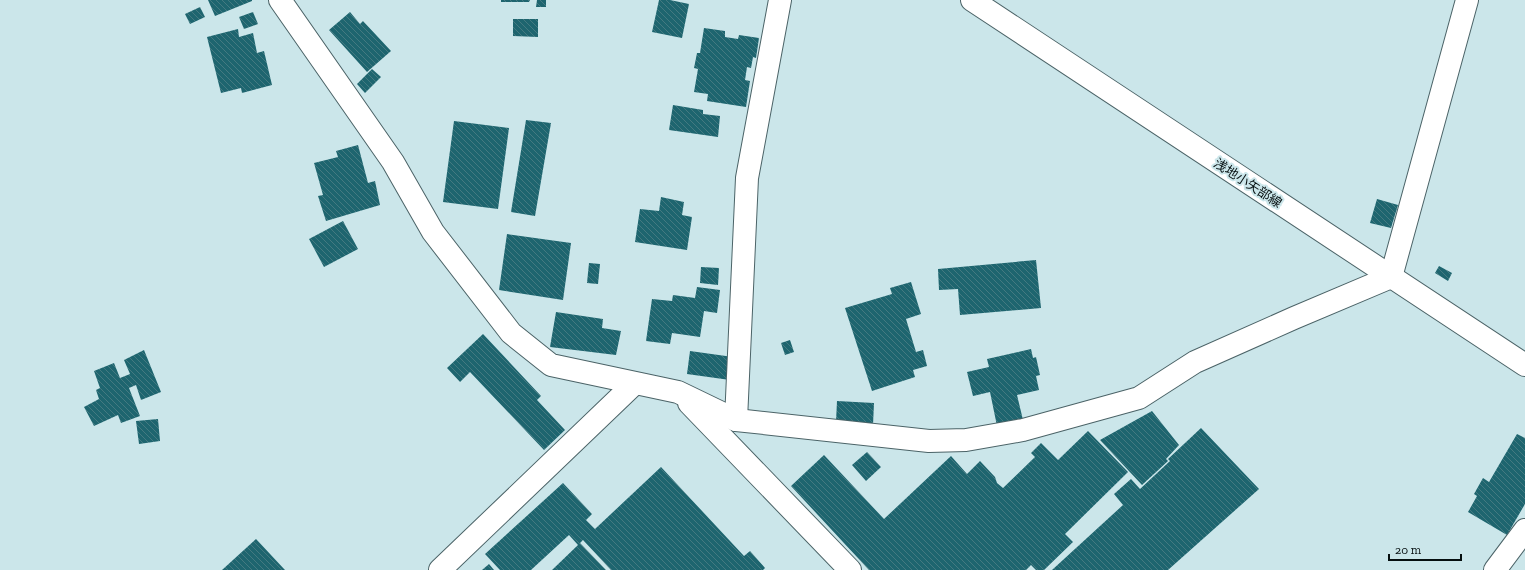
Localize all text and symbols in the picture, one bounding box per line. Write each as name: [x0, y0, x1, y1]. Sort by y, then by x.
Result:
street label: 浅地小矢部線: [1211, 155, 1285, 211]
scale bar: [1389, 536, 1461, 562]
text: 20 m: [1395, 543, 1422, 557]

